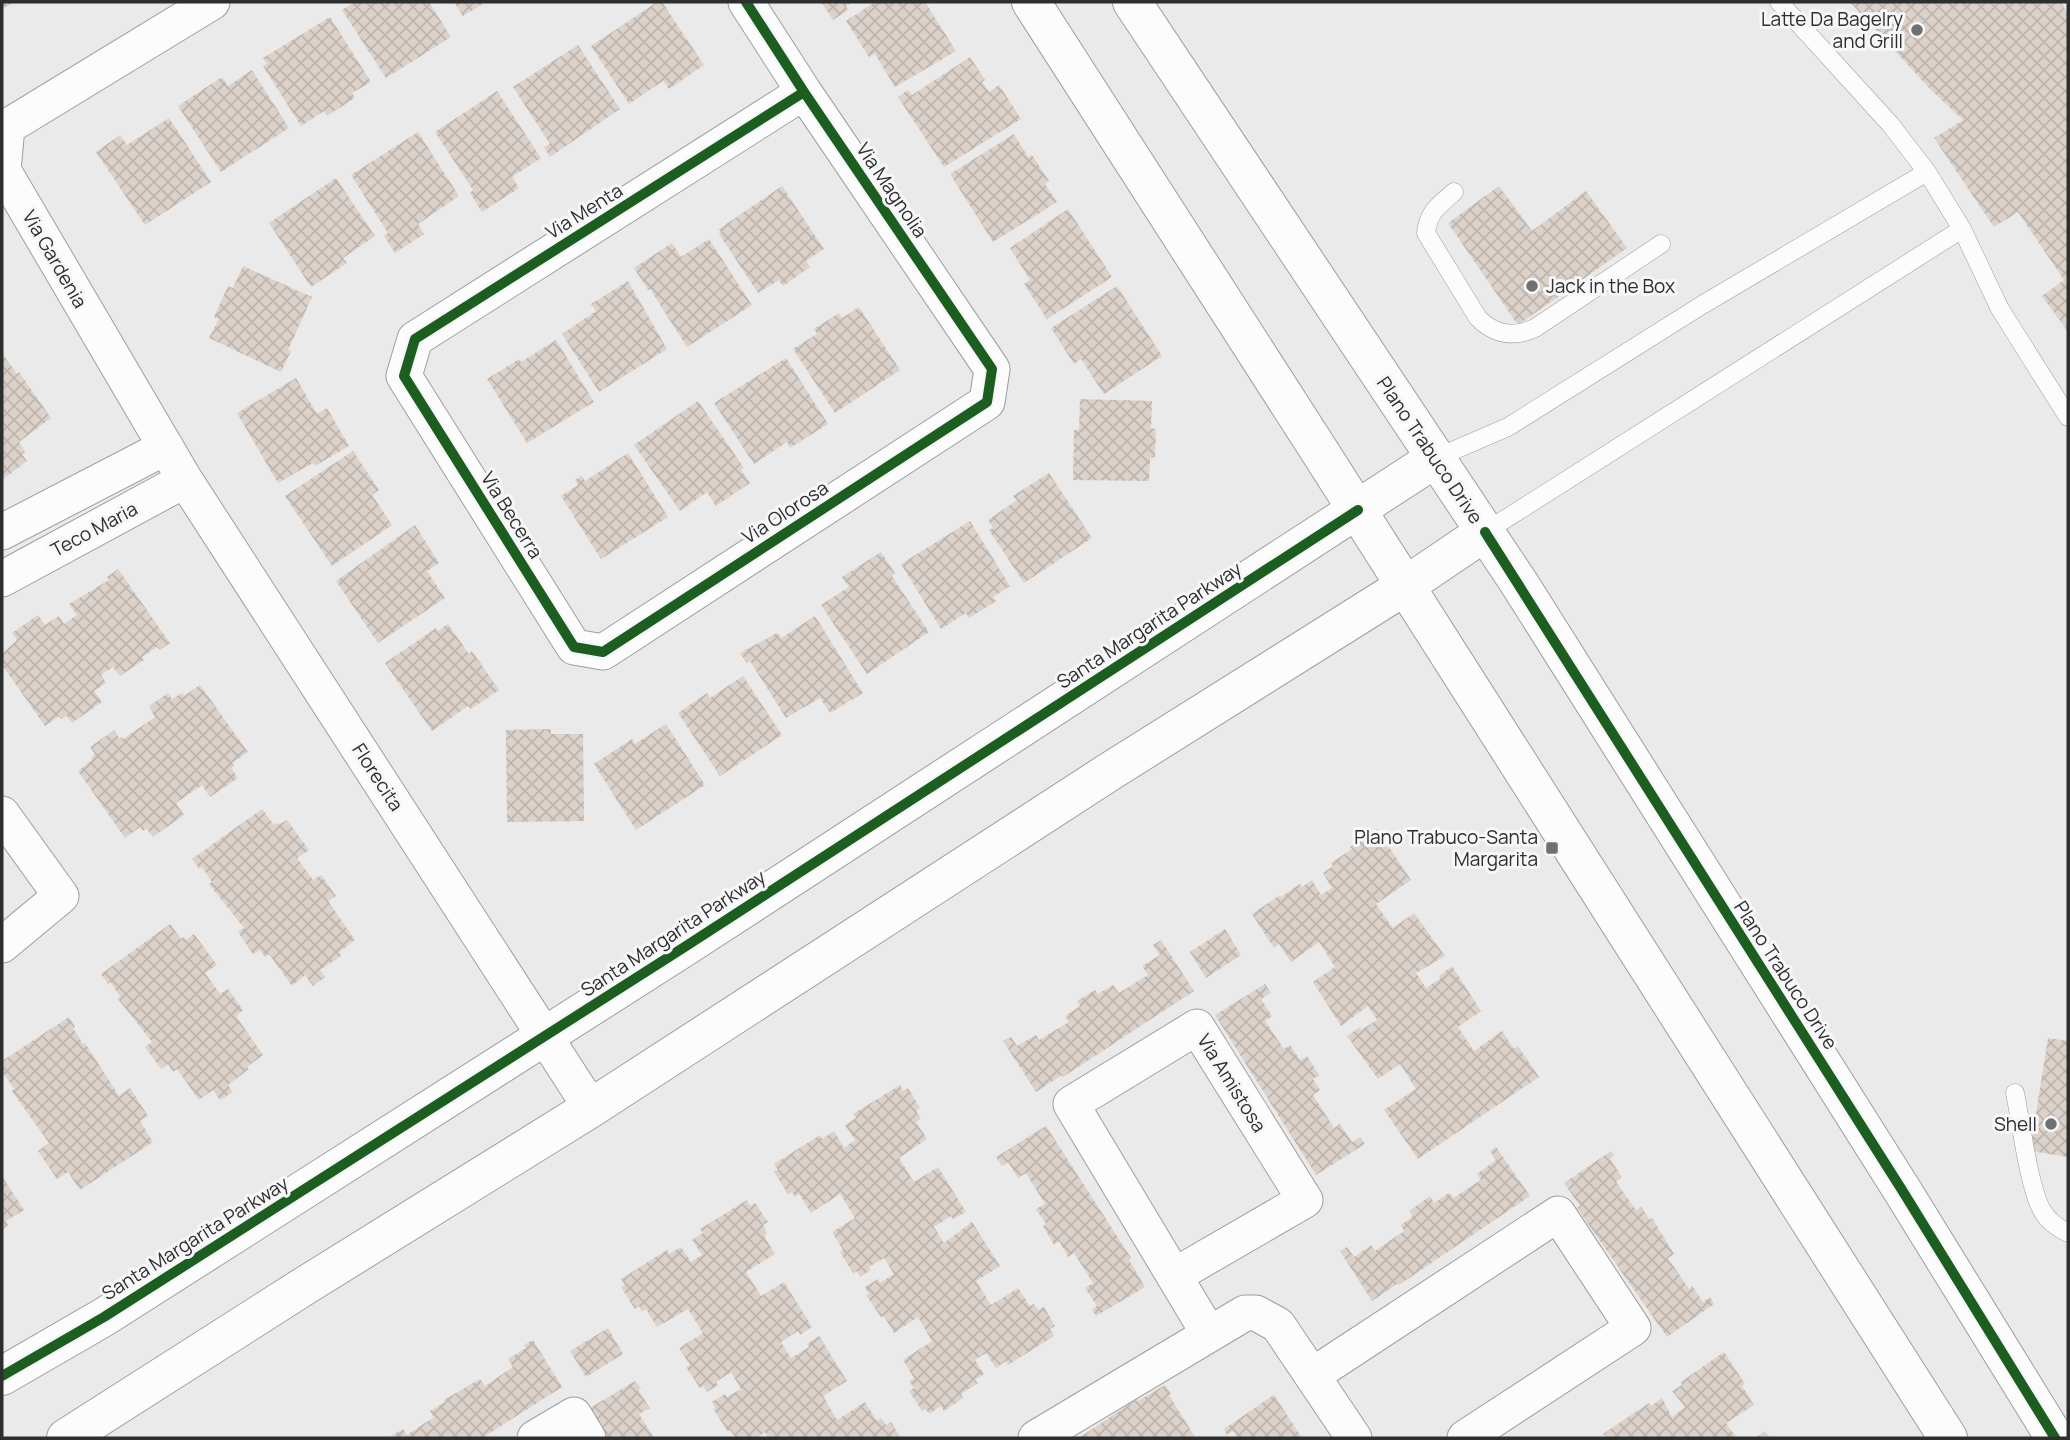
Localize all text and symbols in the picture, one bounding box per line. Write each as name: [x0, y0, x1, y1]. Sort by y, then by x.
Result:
place label: Latte Da Bagelry and Grill: [1761, 6, 1903, 54]
marker: Latte Da Bagelry and Grill: [1909, 22, 1925, 38]
street label: Via Magnolia: [851, 137, 933, 243]
street label: Via Menta: [541, 177, 627, 245]
street label: Via Gardenia: [17, 205, 93, 313]
place label: Jack in the Box: [1546, 273, 1675, 299]
marker: Jack in the Box: [1524, 278, 1540, 294]
street label: Plano Trabuco Drive: [1371, 371, 1489, 529]
street label: Via Becerra: [475, 467, 549, 563]
street label: Via Olorosa: [737, 475, 833, 549]
street label: Teco Maria: [46, 495, 142, 563]
street label: Santa Margarita Parkway: [1052, 555, 1246, 695]
street label: Florecita: [346, 738, 410, 816]
place label: Plano Trabuco-Santa Margarita: [1354, 824, 1538, 872]
marker: Plano Trabuco-Santa Margarita: [1544, 840, 1560, 856]
street label: Santa Margarita Parkway: [576, 863, 770, 1003]
street label: Plano Trabuco Drive: [1728, 896, 1844, 1054]
street label: Via Amistosa: [1191, 1029, 1273, 1137]
place label: Shell: [1994, 1111, 2037, 1137]
marker: Shell: [2043, 1116, 2059, 1132]
street label: Santa Margarita Parkway: [97, 1170, 293, 1306]

